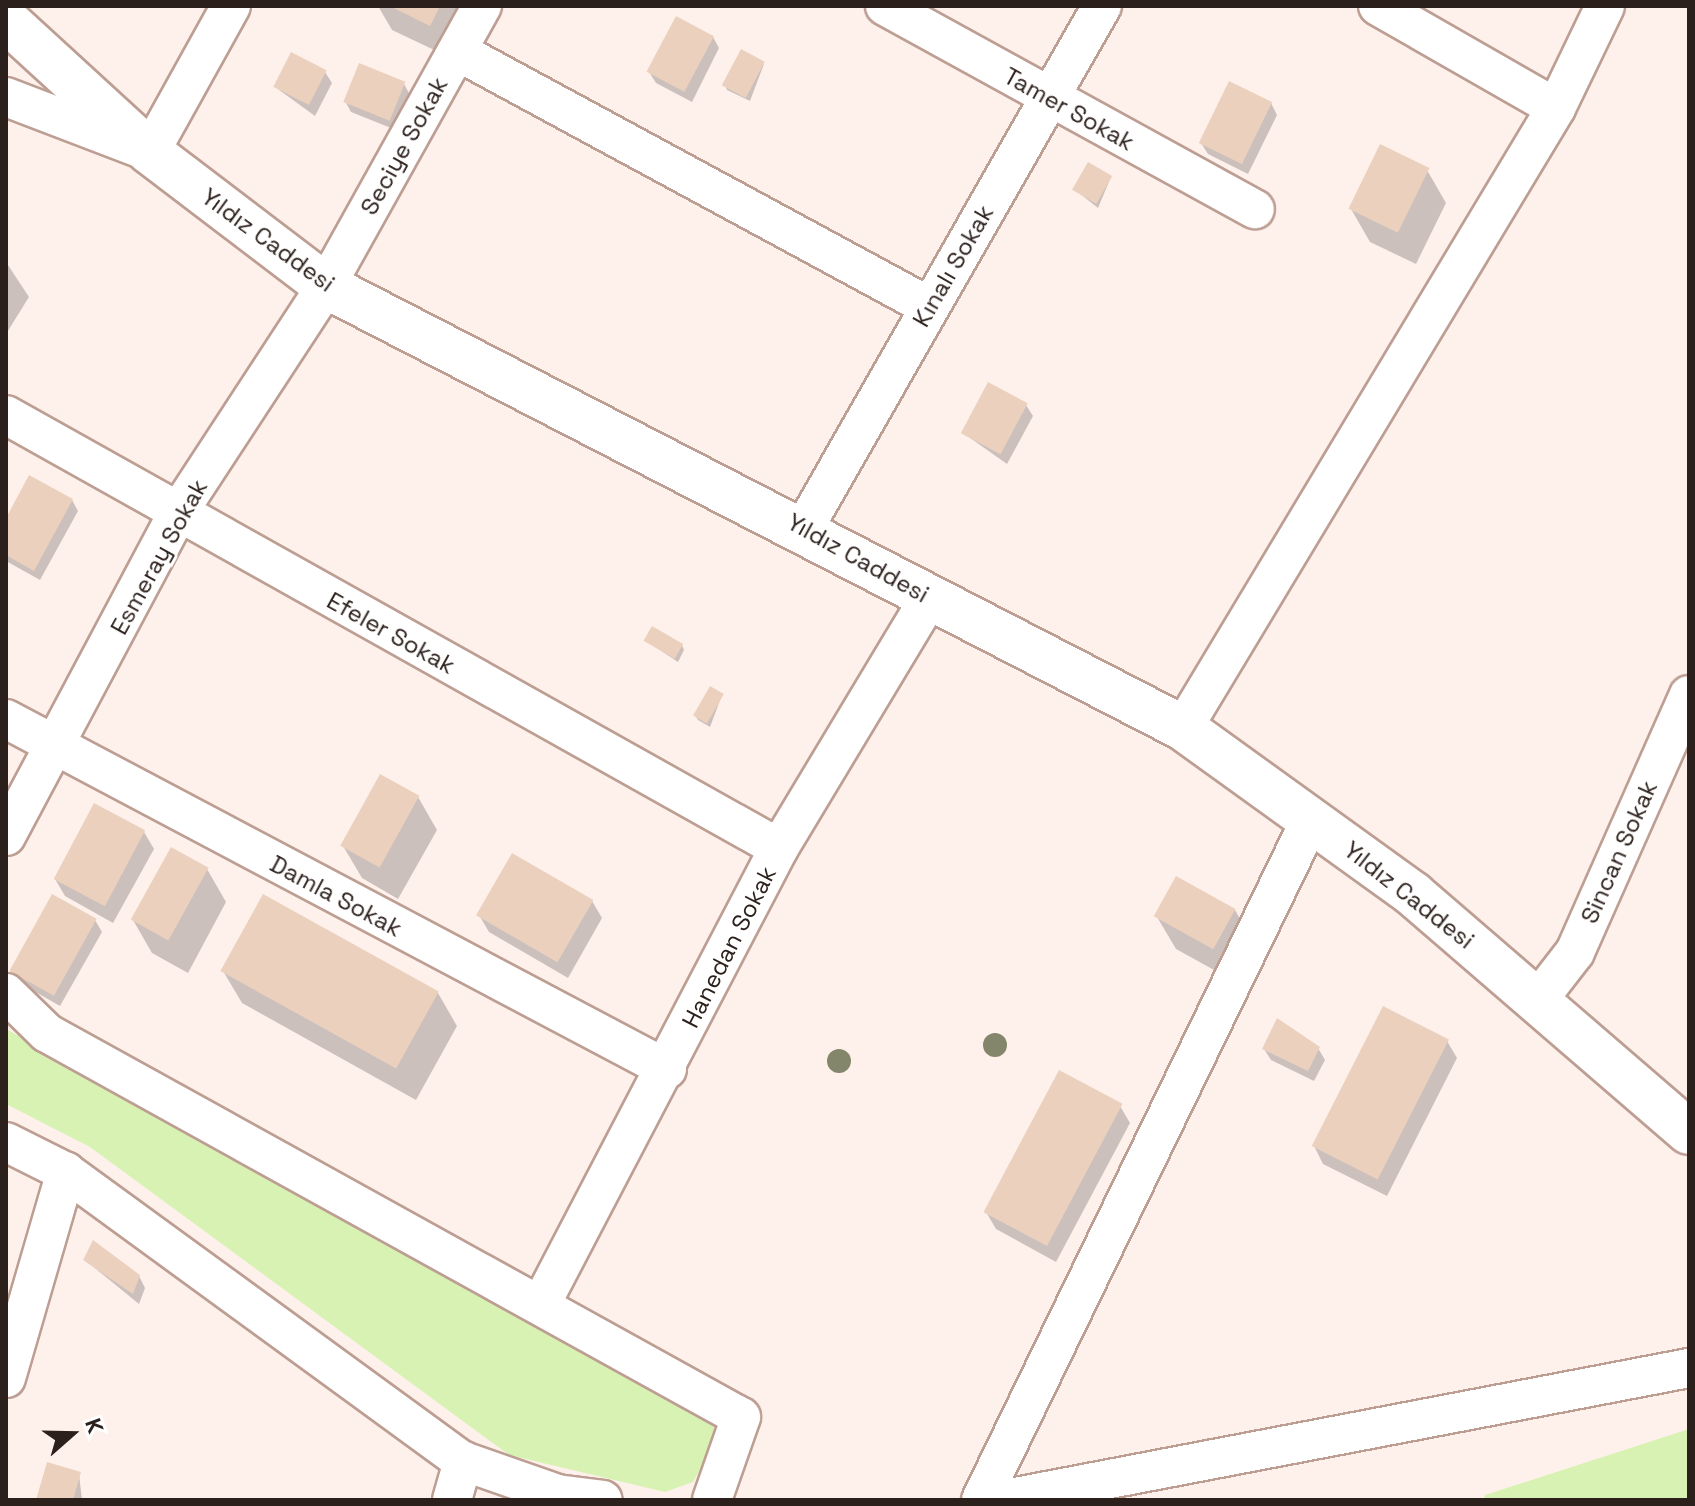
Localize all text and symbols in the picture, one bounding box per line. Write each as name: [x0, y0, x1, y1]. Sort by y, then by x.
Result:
street label: Tamer Sokak: [999, 61, 1139, 157]
street label: Seciye Sokak: [354, 72, 454, 220]
street label: Yıldız Caddesi: [196, 182, 340, 298]
street label: Kınalı Sokak: [907, 200, 999, 332]
street label: Esmeray Sokak: [104, 474, 214, 640]
street label: Yıldız Caddesi: [782, 507, 934, 609]
street label: Efeler Sokak: [322, 586, 460, 680]
street label: Sincan Sokak: [1575, 776, 1663, 928]
street label: Yıldız Caddesi: [1338, 835, 1480, 955]
street label: Damla Sokak: [265, 849, 407, 943]
street label: Hanedan Sokak: [676, 861, 782, 1033]
north arrow: [32, 1394, 112, 1474]
text: K: [79, 1415, 110, 1437]

